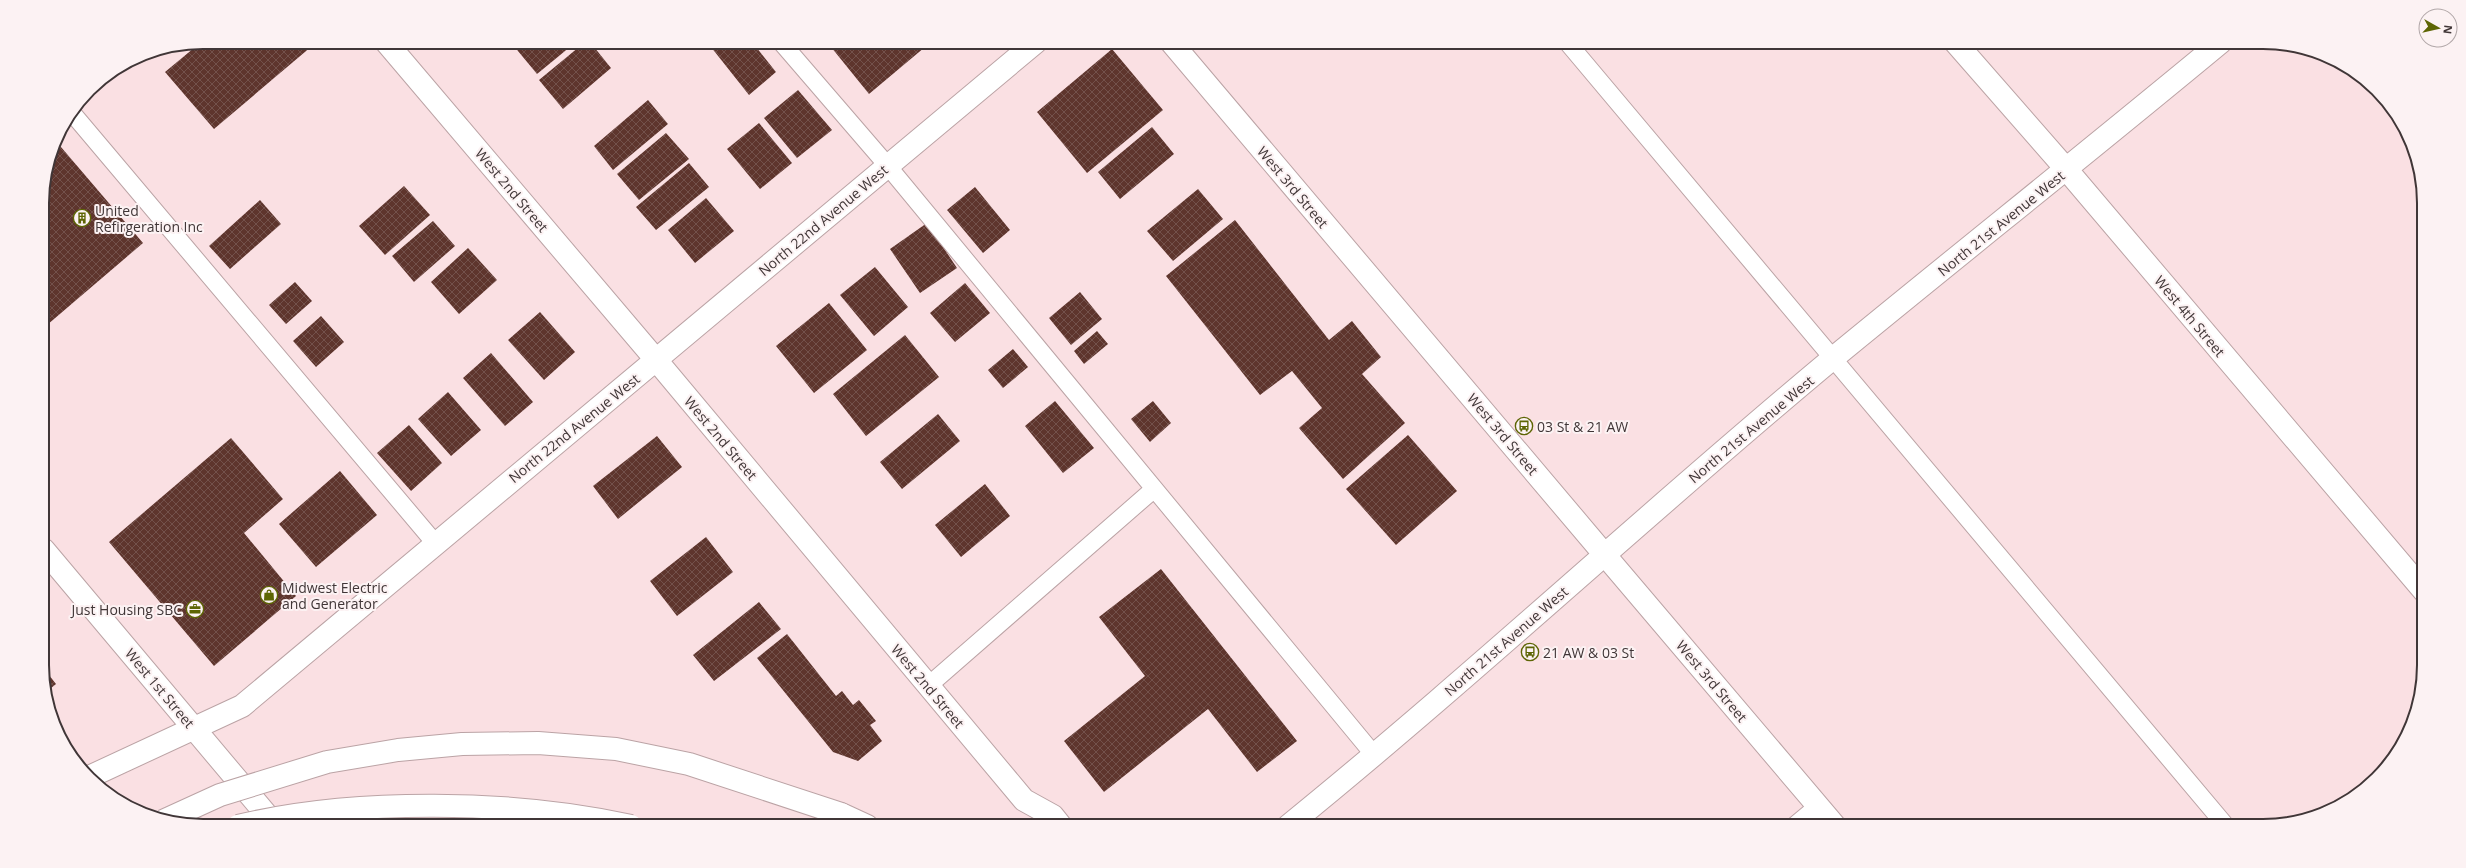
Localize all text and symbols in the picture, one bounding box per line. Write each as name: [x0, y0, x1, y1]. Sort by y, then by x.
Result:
north arrow: [2418, 8, 2458, 48]
text: N: [2440, 24, 2456, 35]
street label: West 3rd Street: [1253, 142, 1333, 232]
street label: West 2nd Street: [471, 144, 553, 236]
street label: North 22nd Avenue West: [754, 160, 892, 280]
street label: North 21st Avenue West: [1934, 166, 2068, 280]
place label: United Refirgeration Inc: [95, 201, 203, 236]
building icon: United Refirgeration Inc: [72, 208, 92, 228]
street label: West 4th Street: [2150, 271, 2230, 361]
street label: North 22nd Avenue West: [504, 369, 644, 487]
street label: North 21st Avenue West: [1684, 371, 1818, 487]
street label: West 3rd Street: [1463, 389, 1543, 479]
street label: West 2nd Street: [680, 392, 762, 484]
bus stop icon: 03 St & 21 AW: [1514, 416, 1534, 436]
place label: 03 St & 21 AW: [1537, 417, 1628, 436]
place label: Midwest Electric and Generator: [282, 578, 388, 613]
street label: North 21st Avenue West: [1440, 582, 1572, 700]
shop icon: Midwest Electric and Generator: [259, 585, 279, 605]
office icon: Just Housing SBC: [185, 599, 205, 619]
place label: Just Housing SBC: [69, 600, 182, 619]
street label: West 3rd Street: [1672, 636, 1752, 726]
street label: West 2nd Street: [887, 640, 969, 732]
bus stop icon: 21 AW & 03 St: [1520, 642, 1540, 662]
place label: 21 AW & 03 St: [1543, 643, 1634, 662]
street label: West 1st Street: [121, 644, 199, 732]

